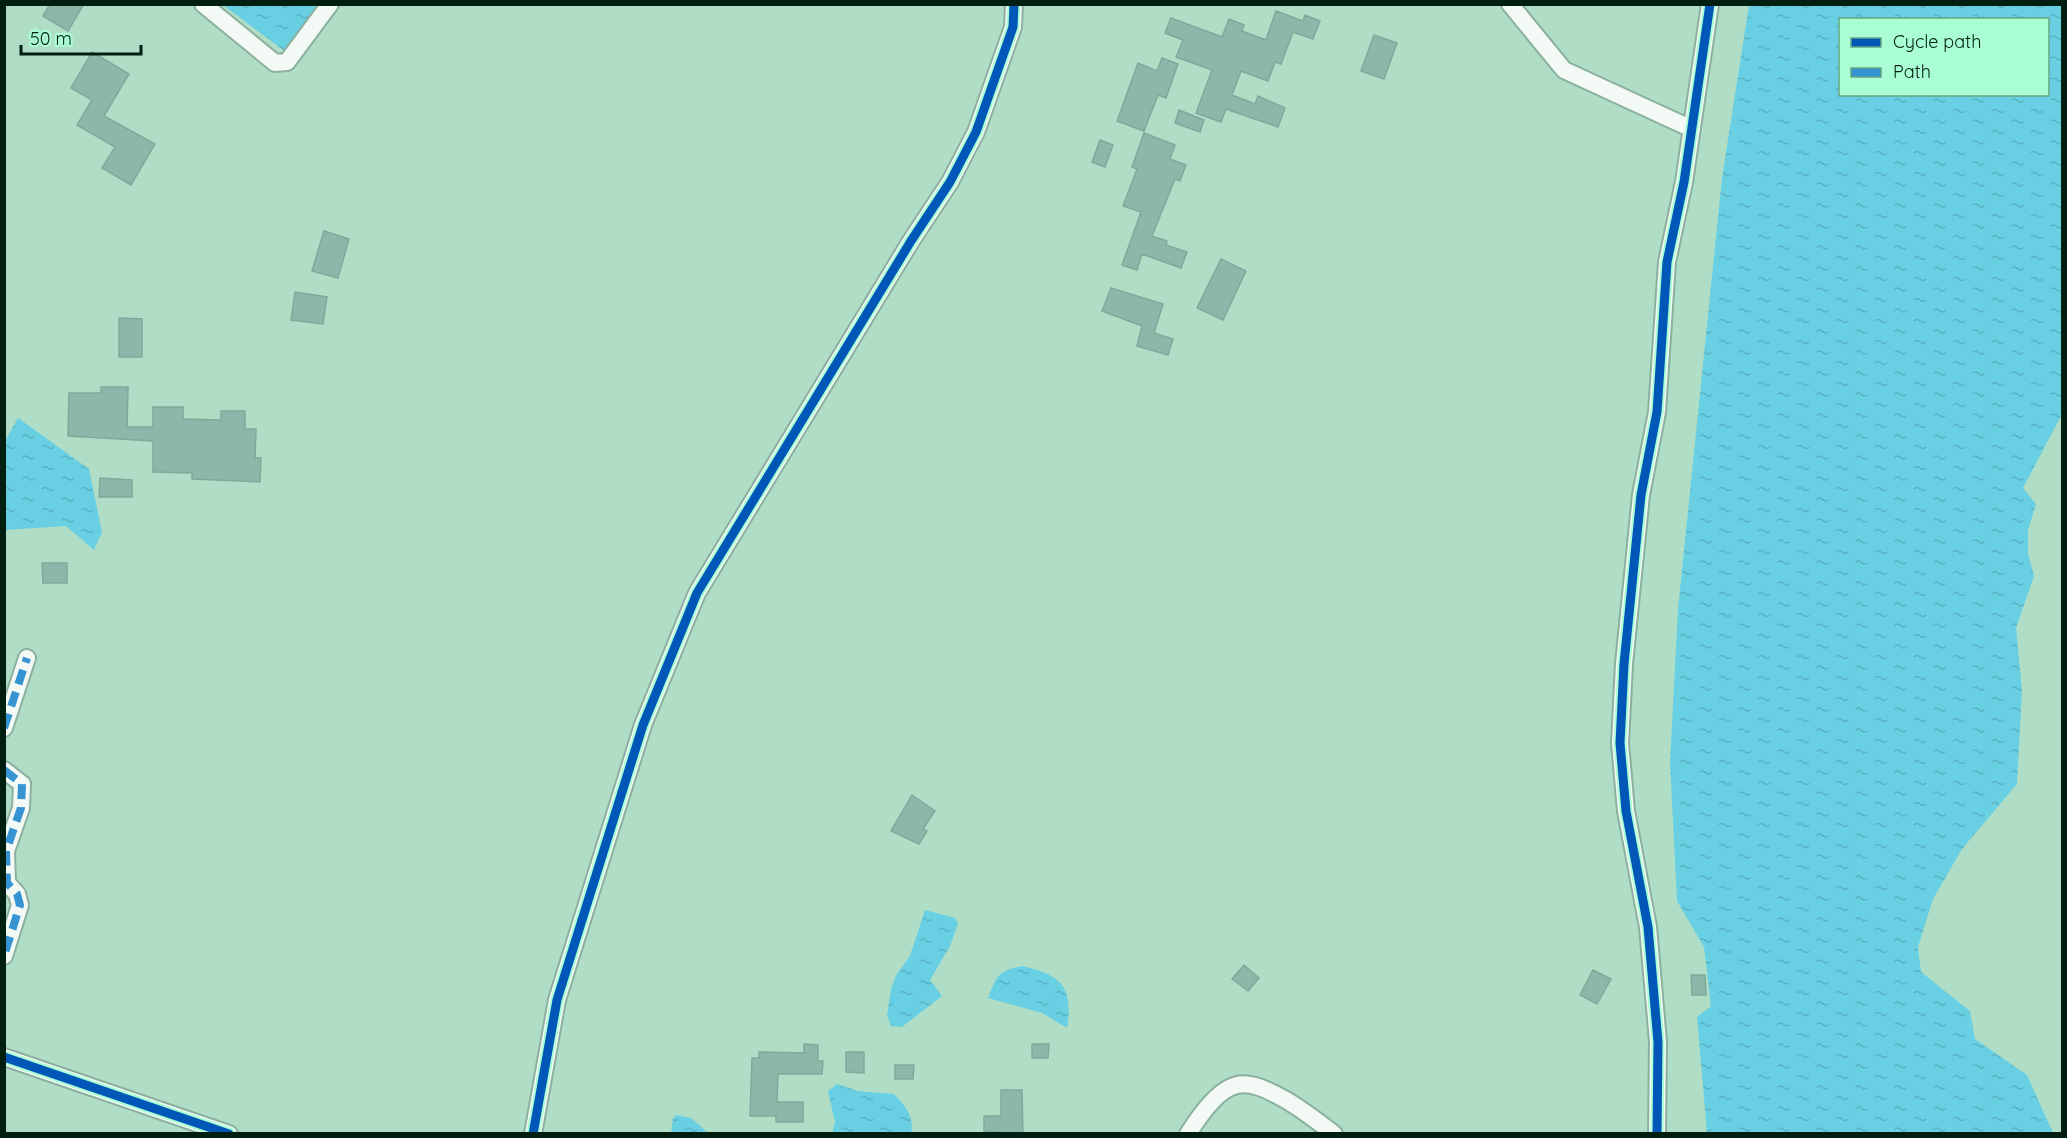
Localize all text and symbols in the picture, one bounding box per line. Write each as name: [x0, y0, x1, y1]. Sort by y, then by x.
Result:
scale bar: [21, 18, 141, 56]
legend: [1839, 18, 2049, 96]
text: 50 m: [30, 27, 72, 50]
text: Cycle path: [1893, 30, 1981, 53]
text: Path: [1893, 60, 1931, 83]

